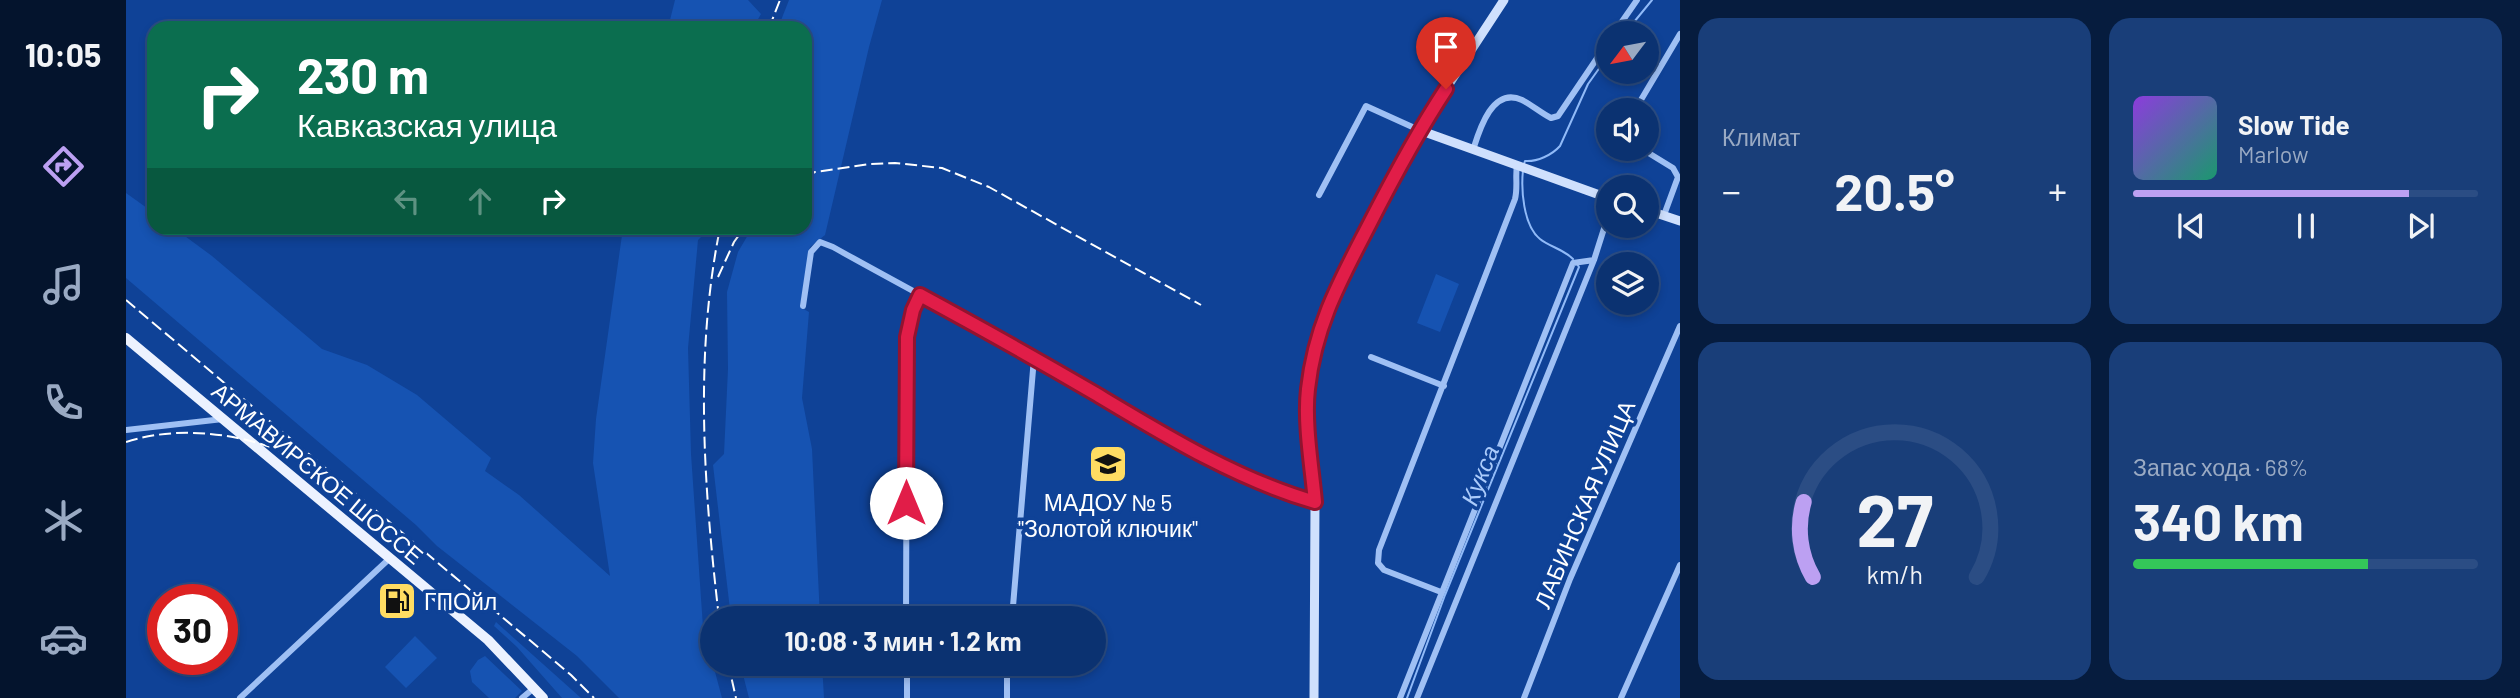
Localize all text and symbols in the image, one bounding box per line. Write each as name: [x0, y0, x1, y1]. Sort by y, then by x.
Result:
pin: [1416, 17, 1476, 89]
north arrow: [1596, 21, 1659, 84]
map controls: [1596, 21, 1659, 315]
icon: arrive: [1427, 28, 1465, 66]
text: 10:05: [25, 35, 101, 73]
text: 230 m: [297, 45, 429, 104]
icon: right: [182, 49, 273, 140]
button: sound: [1596, 98, 1659, 161]
text: Кавказская улица: [297, 105, 557, 143]
text: Slow Tide: [2238, 109, 2350, 140]
text: Климат: [1722, 123, 1800, 151]
text: Marlow: [2238, 140, 2309, 168]
icon: directions: [39, 142, 88, 191]
text: 20.5°: [1834, 159, 1955, 221]
text: −: [1722, 167, 1741, 213]
text: +: [2048, 167, 2067, 213]
button: search: [1596, 175, 1659, 238]
icon: left: [388, 182, 426, 220]
icon: ahead: [461, 182, 499, 220]
icon: right: [534, 182, 572, 220]
icon: previous: [2172, 207, 2210, 245]
icon: pause: [2287, 207, 2325, 245]
icon: next: [2402, 207, 2440, 245]
button: layers: [1596, 252, 1659, 315]
icon: music: [39, 260, 88, 309]
street label: АРМАВИРСКОЕ ШОССЕ: [207, 376, 429, 570]
icon: phone: [39, 378, 88, 427]
street label: ЛАБИНСКАЯ УЛИЦА: [1528, 395, 1641, 612]
water label: Кукса: [1454, 441, 1504, 509]
school or university icon: МАДОУ № 5 "Золотой ключик": [1087, 443, 1129, 485]
text: Запас хода · 68%: [2133, 453, 2308, 481]
position arrow: [869, 466, 943, 540]
text: 27: [1856, 474, 1933, 562]
place label: МАДОУ № 5 "Золотой ключик": [1018, 488, 1198, 542]
text: 340 km: [2133, 489, 2304, 551]
icon: climate: [39, 496, 88, 545]
text: km/h: [1866, 559, 1923, 589]
fuel station icon: ГПОйл: [376, 580, 418, 622]
speed limit sign: 30: [147, 584, 238, 675]
place label: ГПОйл: [424, 587, 497, 615]
icon: car: [39, 614, 88, 663]
text: 10:08 · 3 мин · 1.2 km: [784, 625, 1022, 656]

